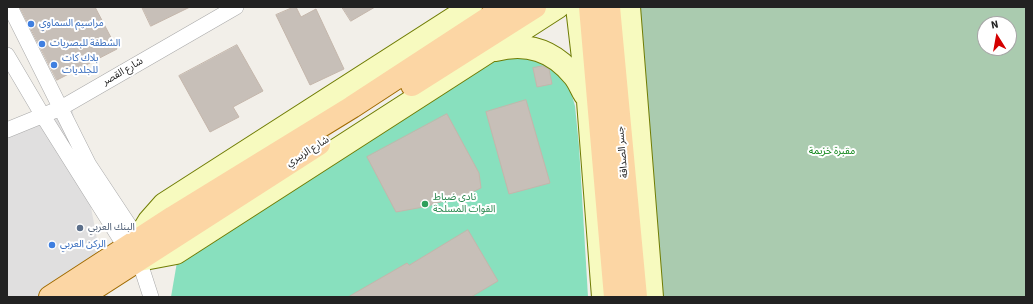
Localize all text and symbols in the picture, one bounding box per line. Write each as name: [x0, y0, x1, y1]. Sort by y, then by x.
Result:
north arrow: [977, 16, 1017, 56]
text: N: [990, 17, 1000, 33]
place label: مراسيم السماوي: [39, 18, 104, 30]
marker: مراسيم السماوي: [26, 19, 36, 29]
place label: الشطفة للبصريات: [50, 38, 120, 50]
marker: الشطفة للبصريات: [37, 39, 47, 49]
place label: بلاك كات للجلديات: [62, 53, 98, 76]
street label: شارع القصر: [101, 56, 145, 88]
marker: بلاك كات للجلديات: [49, 60, 59, 70]
street label: جسر الصداقة: [615, 126, 631, 178]
street label: شارع الزبيري: [284, 134, 332, 170]
park label: مقبرة خزيمة: [809, 146, 855, 158]
place label: نادي ضباط القوات المسلحة: [433, 192, 495, 216]
marker: نادي ضباط القوات المسلحة: [420, 199, 430, 209]
place label: البنك العربي: [88, 222, 135, 234]
marker: البنك العربي: [75, 223, 85, 233]
place label: الركن العربي: [60, 239, 106, 251]
marker: الركن العربي: [47, 240, 57, 250]

